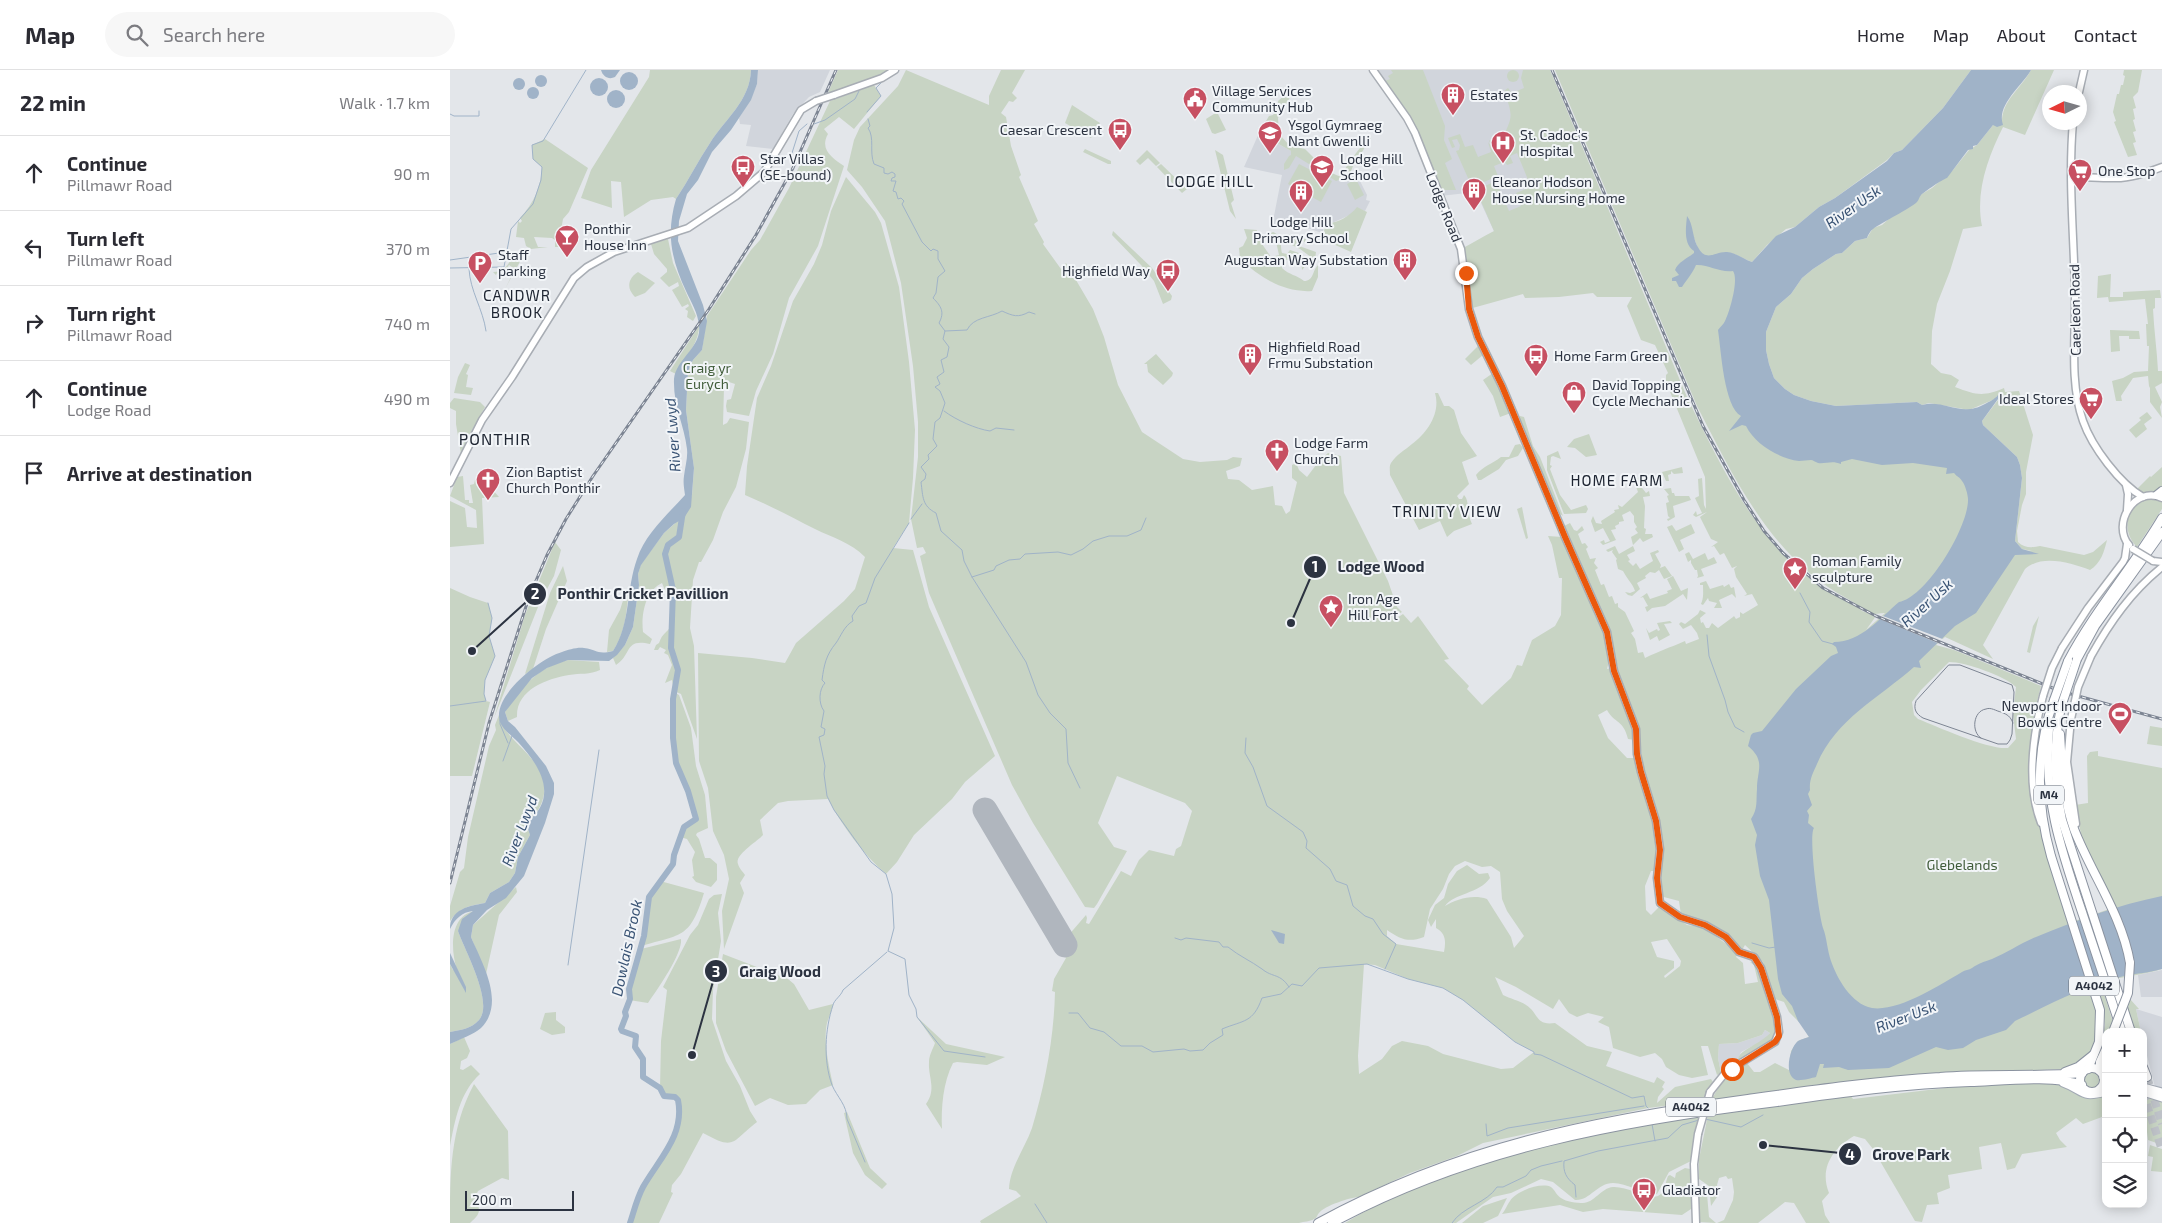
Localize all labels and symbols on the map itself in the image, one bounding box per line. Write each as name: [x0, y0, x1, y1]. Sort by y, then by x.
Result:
place label: Village Services Community Hub: [1212, 82, 1313, 115]
building icon: Estates: [1440, 82, 1466, 116]
north arrow: [2042, 85, 2087, 130]
public building icon: Village Services Community Hub: [1182, 86, 1208, 120]
place label: Estates: [1470, 86, 1518, 103]
place label: Ysgol Gymraeg Nant Gwenlli: [1288, 116, 1382, 149]
bus stop icon: Caesar Crescent: [1107, 117, 1133, 151]
school or university icon: Ysgol Gymraeg Nant Gwenlli: [1257, 120, 1283, 154]
place label: Caesar Crescent: [1000, 121, 1102, 138]
place label: St. Cadoc's Hospital: [1520, 126, 1588, 159]
hospital icon: St. Cadoc's Hospital: [1490, 130, 1516, 164]
place label: Star Villas (SE-bound): [760, 150, 831, 183]
place label: Lodge Hill School: [1340, 150, 1404, 183]
bus stop icon: Star Villas (SE-bound): [730, 154, 756, 188]
school or university icon: Lodge Hill School: [1309, 154, 1335, 188]
supermarket icon: One Stop: [2067, 158, 2093, 192]
place label: One Stop: [2098, 162, 2155, 179]
street label: Lodge Road: [1423, 169, 1466, 244]
district label: LODGE HILL: [1166, 172, 1254, 190]
place label: Eleanor Hodson House Nursing Home: [1492, 173, 1625, 206]
building icon: Eleanor Hodson House Nursing Home: [1461, 177, 1487, 211]
building icon: Lodge Hill Primary School: [1288, 179, 1314, 213]
water label: River Usk: [1821, 181, 1884, 232]
place label: Lodge Hill Primary School: [1253, 213, 1350, 246]
place label: Ponthir House Inn: [584, 220, 647, 253]
bar icon: Ponthir House Inn: [554, 224, 580, 258]
place label: Staff parking: [498, 246, 546, 279]
building icon: Augustan Way Substation: [1392, 247, 1418, 281]
parking icon: Staff parking: [467, 250, 493, 284]
place label: Augustan Way Substation: [1224, 251, 1388, 268]
bus stop icon: Highfield Way: [1155, 258, 1181, 292]
place label: Highfield Way: [1062, 262, 1151, 279]
route end: [1455, 262, 1478, 285]
street label: Caerleon Road: [2065, 264, 2084, 356]
district label: CANDWR BROOK: [483, 286, 551, 321]
place label: Highfield Road Frmu Substation: [1268, 338, 1373, 371]
building icon: Highfield Road Frmu Substation: [1237, 342, 1263, 376]
bus stop icon: Home Farm Green: [1523, 343, 1549, 377]
place label: Home Farm Green: [1554, 347, 1668, 364]
park label: Craig yr Eurych: [683, 359, 732, 392]
place label: David Topping Cycle Mechanic: [1592, 376, 1690, 409]
shop icon: David Topping Cycle Mechanic: [1561, 380, 1587, 414]
supermarket icon: Ideal Stores: [2078, 386, 2104, 420]
place label: Ideal Stores: [1999, 390, 2074, 407]
water label: River Lwyd: [660, 397, 685, 473]
district label: PONTHIR: [459, 429, 531, 448]
place label: Lodge Farm Church: [1294, 434, 1368, 467]
church icon: Lodge Farm Church: [1264, 438, 1290, 472]
place label: Zion Baptist Church Ponthir: [506, 463, 601, 496]
church icon: Zion Baptist Church Ponthir: [475, 467, 501, 501]
district label: HOME FARM: [1570, 471, 1664, 489]
district label: TRINITY VIEW: [1392, 501, 1502, 520]
callout: Lodge Wood: [1303, 552, 1435, 582]
place label: Roman Family sculpture: [1812, 552, 1902, 585]
place icon: Roman Family sculpture: [1782, 556, 1808, 590]
text: 1: [1312, 557, 1318, 575]
text: Lodge Wood: [1337, 557, 1425, 575]
water label: River Usk: [1897, 574, 1956, 630]
callout: Ponthir Cricket Pavillion: [522, 579, 738, 609]
text: 2: [531, 584, 540, 602]
text: Ponthir Cricket Pavillion: [558, 584, 728, 602]
place label: Iron Age Hill Fort: [1348, 590, 1400, 623]
place icon: Iron Age Hill Fort: [1318, 594, 1344, 628]
place label: Newport Indoor Bowls Centre: [2002, 697, 2102, 730]
sports icon: Newport Indoor Bowls Centre: [2107, 701, 2133, 735]
road number: M4: [2034, 786, 2064, 804]
water label: River Lwyd: [497, 792, 542, 869]
park label: Glebelands: [1926, 856, 1998, 873]
water label: Dowlais Brook: [607, 898, 645, 998]
callout: Graig Wood: [704, 956, 830, 986]
text: 3: [712, 962, 720, 980]
text: Graig Wood: [739, 962, 821, 980]
road number: A4042: [2069, 976, 2119, 996]
water label: River Usk: [1873, 996, 1939, 1036]
route start: [1721, 1058, 1744, 1081]
road number: A4042: [1666, 1098, 1716, 1116]
callout: Grove Park: [1837, 1139, 1959, 1169]
text: 4: [1845, 1145, 1855, 1163]
text: Grove Park: [1872, 1145, 1950, 1163]
bus stop icon: Gladiator: [1631, 1177, 1657, 1211]
place label: Gladiator: [1662, 1181, 1721, 1198]
scale bar: [465, 1188, 574, 1211]

